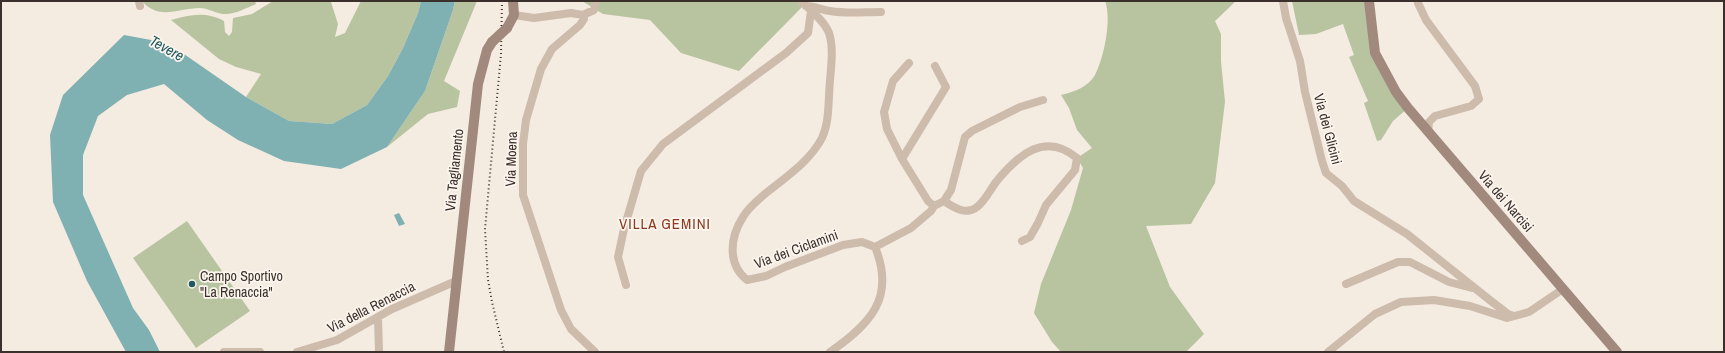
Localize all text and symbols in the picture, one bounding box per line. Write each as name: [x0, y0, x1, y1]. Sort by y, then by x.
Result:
water label: Tevere: [146, 30, 188, 66]
street label: Via dei Glicini: [1310, 92, 1346, 166]
street label: Via Tagliamento: [441, 128, 467, 212]
street label: Via Moena: [501, 130, 521, 187]
street label: Via dei Narcisi: [1474, 167, 1538, 235]
district label: VILLA GEMINI: [619, 213, 711, 234]
street label: Via dei Ciclamini: [752, 226, 840, 272]
place label: Campo Sportivo "La Renaccia": [200, 267, 283, 301]
street label: Via della Renaccia: [324, 277, 418, 337]
marker: Campo Sportivo "La Renaccia": [187, 279, 197, 289]

